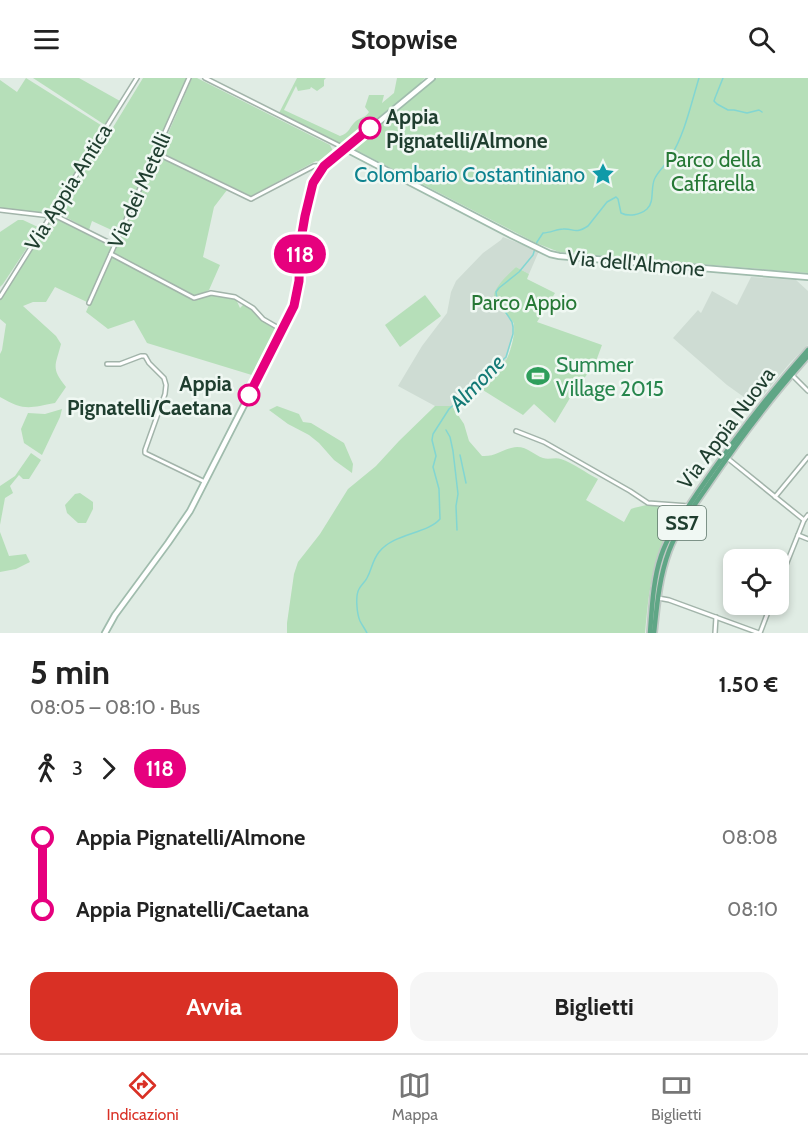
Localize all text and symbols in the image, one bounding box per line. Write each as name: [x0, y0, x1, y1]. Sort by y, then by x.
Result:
icon: menu: [30, 23, 63, 56]
text: Stopwise: [351, 23, 457, 56]
icon: search: [745, 23, 778, 56]
place label: Appia Pignatelli/Almone: [386, 104, 548, 153]
marker: Appia Pignatelli/Almone: [359, 117, 381, 139]
street label: Via Appia Antica: [19, 119, 117, 255]
street label: Via dei Metelli: [102, 128, 176, 252]
park label: Parco della Caffarella: [665, 147, 761, 196]
place icon: Colombario Costantiniano: [590, 161, 616, 187]
place label: Colombario Costantiniano: [354, 162, 585, 187]
line badge: 118: [266, 234, 334, 273]
text: 118: [286, 242, 314, 267]
street label: Via dell'Almone: [566, 245, 706, 281]
park label: Parco Appio: [471, 290, 577, 315]
water label: Almone: [443, 349, 510, 418]
place label: Summer Village 2015: [556, 352, 664, 401]
street label: Via Appia Nuova: [672, 362, 780, 494]
sports icon: Summer Village 2015: [525, 363, 551, 389]
place label: Appia Pignatelli/Caetana: [67, 371, 233, 420]
marker: Appia Pignatelli/Caetana: [238, 384, 260, 406]
road number: SS7: [658, 506, 706, 540]
map controls: [723, 549, 789, 615]
button: locate: [723, 549, 789, 615]
text: 5 min: [30, 652, 110, 692]
text: 1.50 €: [719, 671, 778, 698]
text: 08:05 – 08:10 · Bus: [30, 695, 200, 719]
icon: walk: [30, 752, 63, 785]
icon: forward: [92, 752, 125, 785]
text: 3: [72, 756, 83, 780]
text: 118: [146, 756, 174, 781]
text: Appia Pignatelli/Almone: [76, 824, 305, 851]
text: 08:08: [722, 825, 778, 849]
text: Appia Pignatelli/Caetana: [76, 896, 309, 923]
text: 08:10: [727, 897, 778, 921]
button: Avvia: [30, 972, 398, 1041]
button: Biglietti: [410, 972, 778, 1041]
tab: Indicazioni: [107, 1069, 179, 1124]
tab: Mappa: [392, 1069, 438, 1124]
tab: Biglietti: [651, 1069, 701, 1124]

